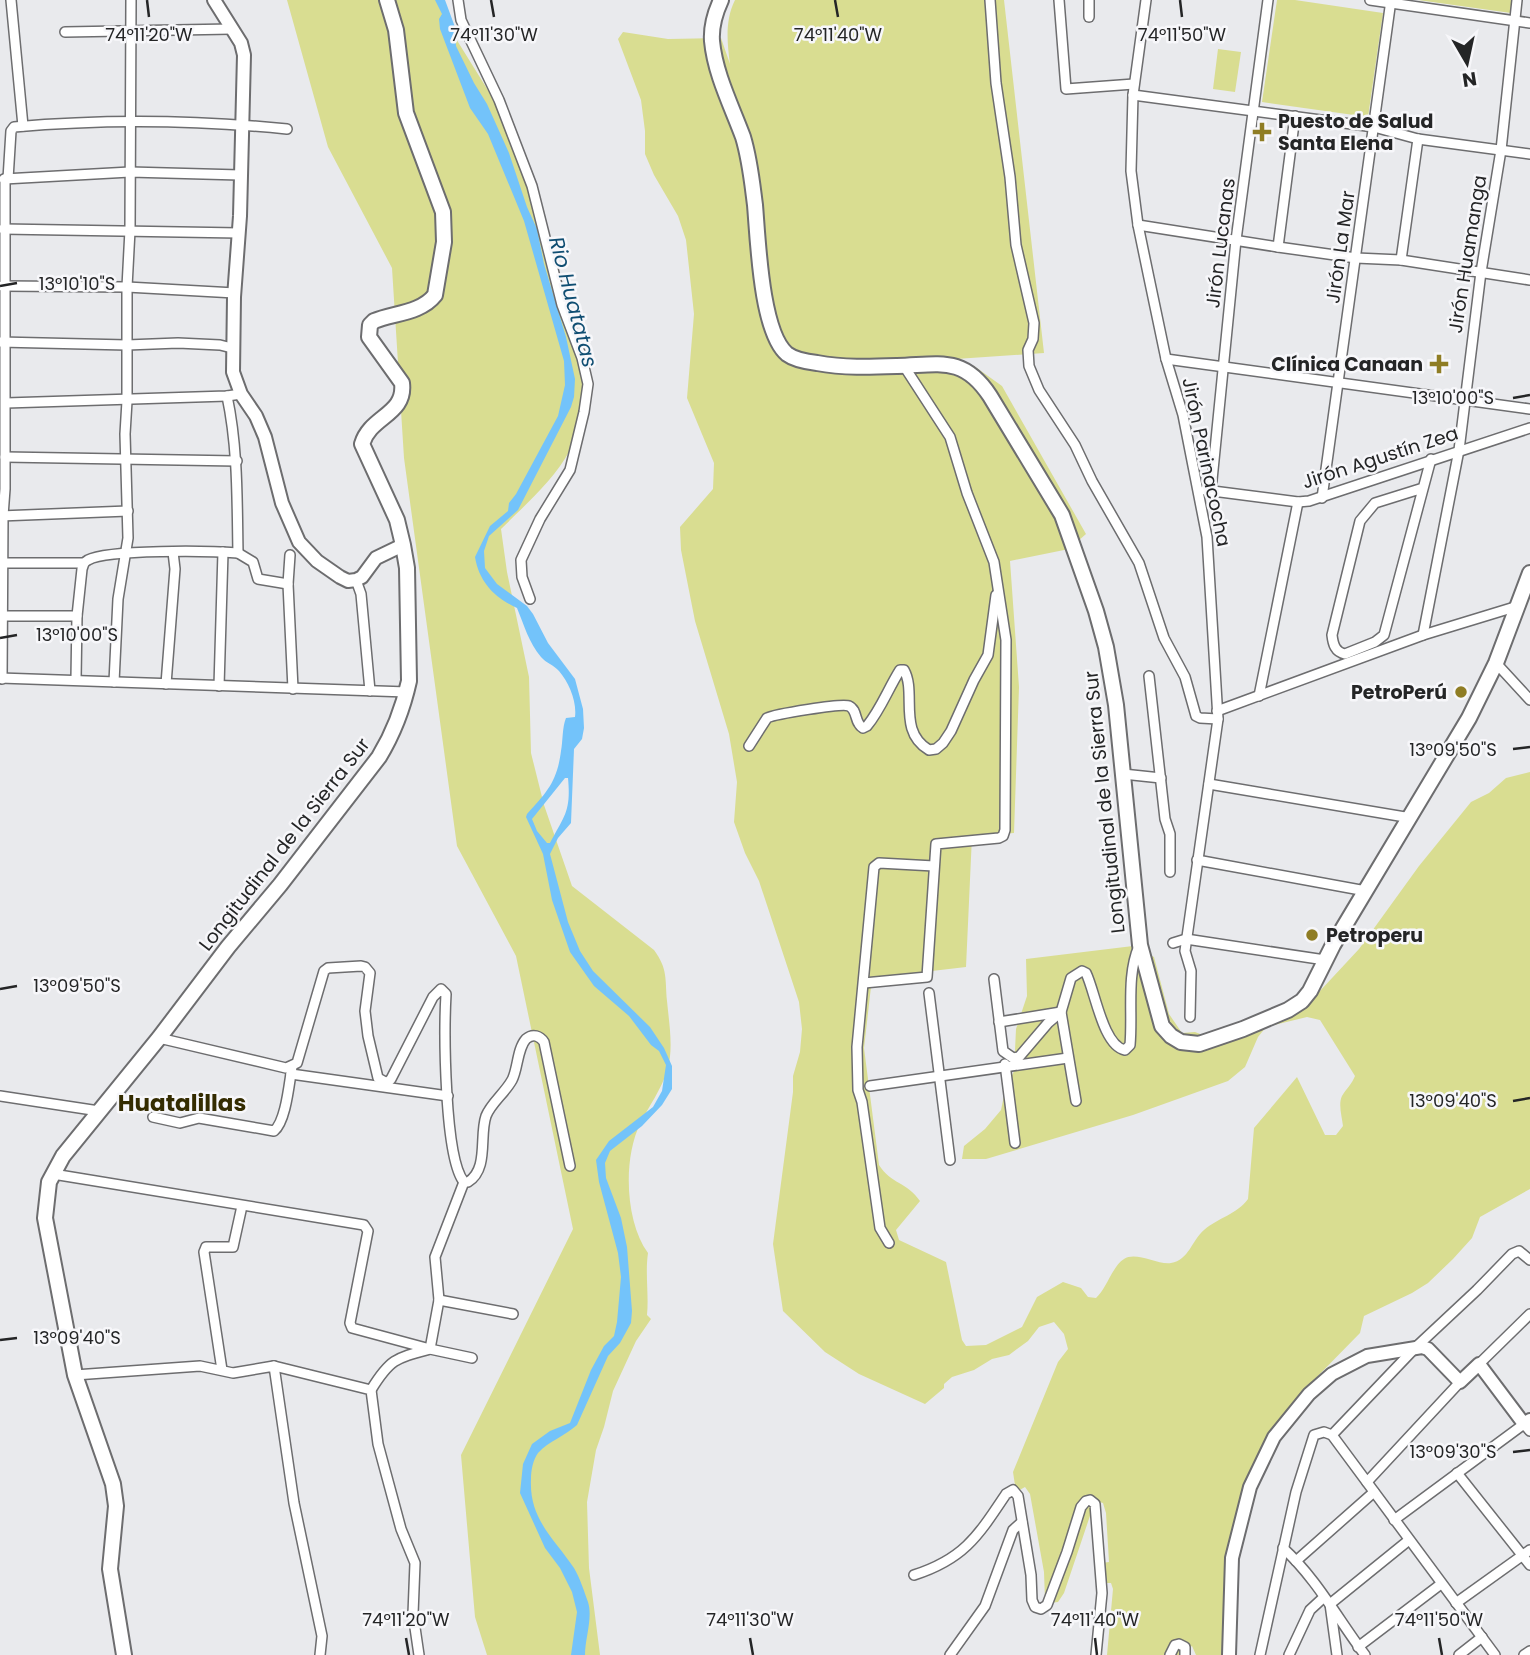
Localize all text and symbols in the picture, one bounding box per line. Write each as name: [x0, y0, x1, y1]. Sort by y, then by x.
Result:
text: 74°11'20"W: [105, 22, 193, 47]
text: 74°11'30"W: [450, 22, 538, 47]
text: 74°11'40"W: [794, 22, 883, 47]
text: 74°11'50"W: [1138, 22, 1227, 47]
north arrow: [1432, 28, 1502, 98]
text: N: [1460, 65, 1479, 94]
place label: Puesto de Salud Santa Elena: [1278, 108, 1433, 157]
marker: Puesto de Salud Santa Elena: [1252, 122, 1272, 142]
street label: Jirón Huamanga: [1442, 173, 1493, 335]
street label: Jirón Lucanas: [1199, 176, 1242, 310]
street label: Jirón La Mar: [1319, 189, 1362, 305]
water label: Rio Huatatas: [542, 233, 605, 371]
text: 13°10'10"S: [39, 271, 115, 296]
place label: Clínica Canaan: [1271, 351, 1423, 378]
marker: Clínica Canaan: [1429, 354, 1449, 374]
street label: Jirón Parinacocha: [1175, 375, 1238, 549]
text: 13°10'00"S: [1412, 385, 1494, 410]
street label: Jirón Agustín Zea: [1299, 419, 1462, 495]
text: 13°10'00"S: [36, 622, 118, 647]
street label: Longitudinal de la Sierra Sur: [1077, 669, 1132, 935]
place label: PetroPerú: [1351, 679, 1447, 706]
marker: PetroPerú: [1453, 684, 1469, 700]
street label: Longitudinal de la Sierra Sur: [193, 732, 376, 957]
text: 13°09'50"S: [1409, 737, 1497, 762]
place label: Petroperu: [1326, 922, 1423, 949]
marker: Petroperu: [1304, 927, 1320, 943]
text: 13°09'50"S: [33, 973, 121, 998]
district label: Huatalillas: [118, 1087, 246, 1119]
text: 13°09'40"S: [1409, 1088, 1497, 1113]
text: 13°09'40"S: [33, 1325, 121, 1350]
text: 13°09'30"S: [1410, 1439, 1496, 1464]
text: 74°11'20"W: [362, 1607, 450, 1632]
text: 74°11'30"W: [706, 1607, 794, 1632]
text: 74°11'40"W: [1051, 1607, 1140, 1632]
text: 74°11'50"W: [1395, 1607, 1484, 1632]

